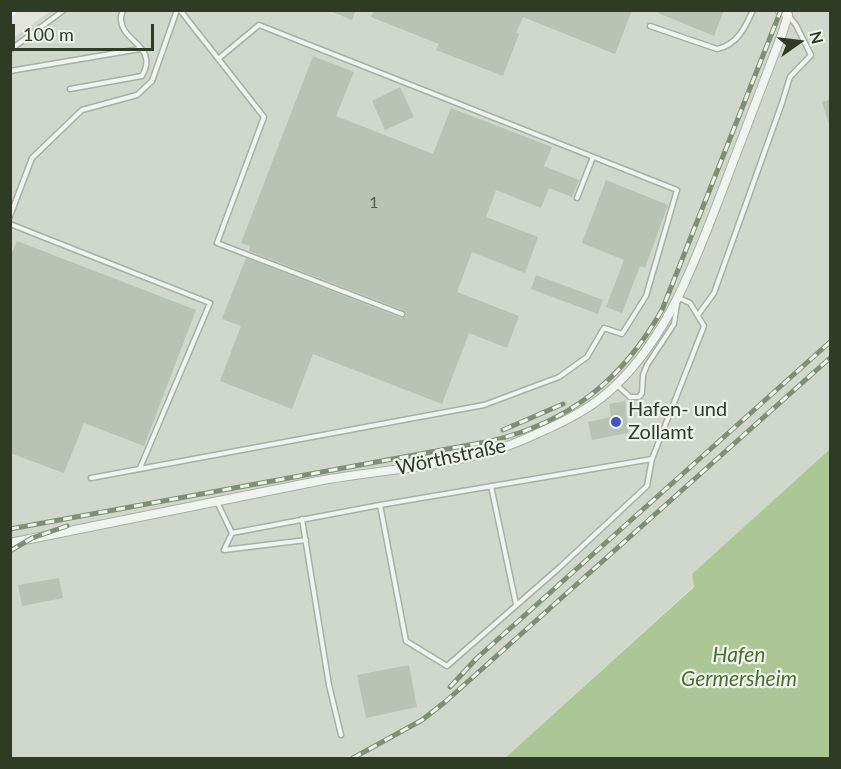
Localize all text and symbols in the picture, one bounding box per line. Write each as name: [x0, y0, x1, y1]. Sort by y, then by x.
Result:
scale bar: [15, 12, 158, 50]
north arrow: [769, 12, 829, 72]
text: 100 m: [23, 23, 74, 45]
text: N: [806, 29, 828, 46]
house number: 1: [369, 193, 379, 213]
place label: Hafen- und Zollamt: [628, 398, 727, 445]
marker: Hafen- und Zollamt: [609, 415, 623, 429]
street label: Wörthstraße: [394, 434, 508, 480]
water label: Hafen Germersheim: [681, 642, 797, 692]

